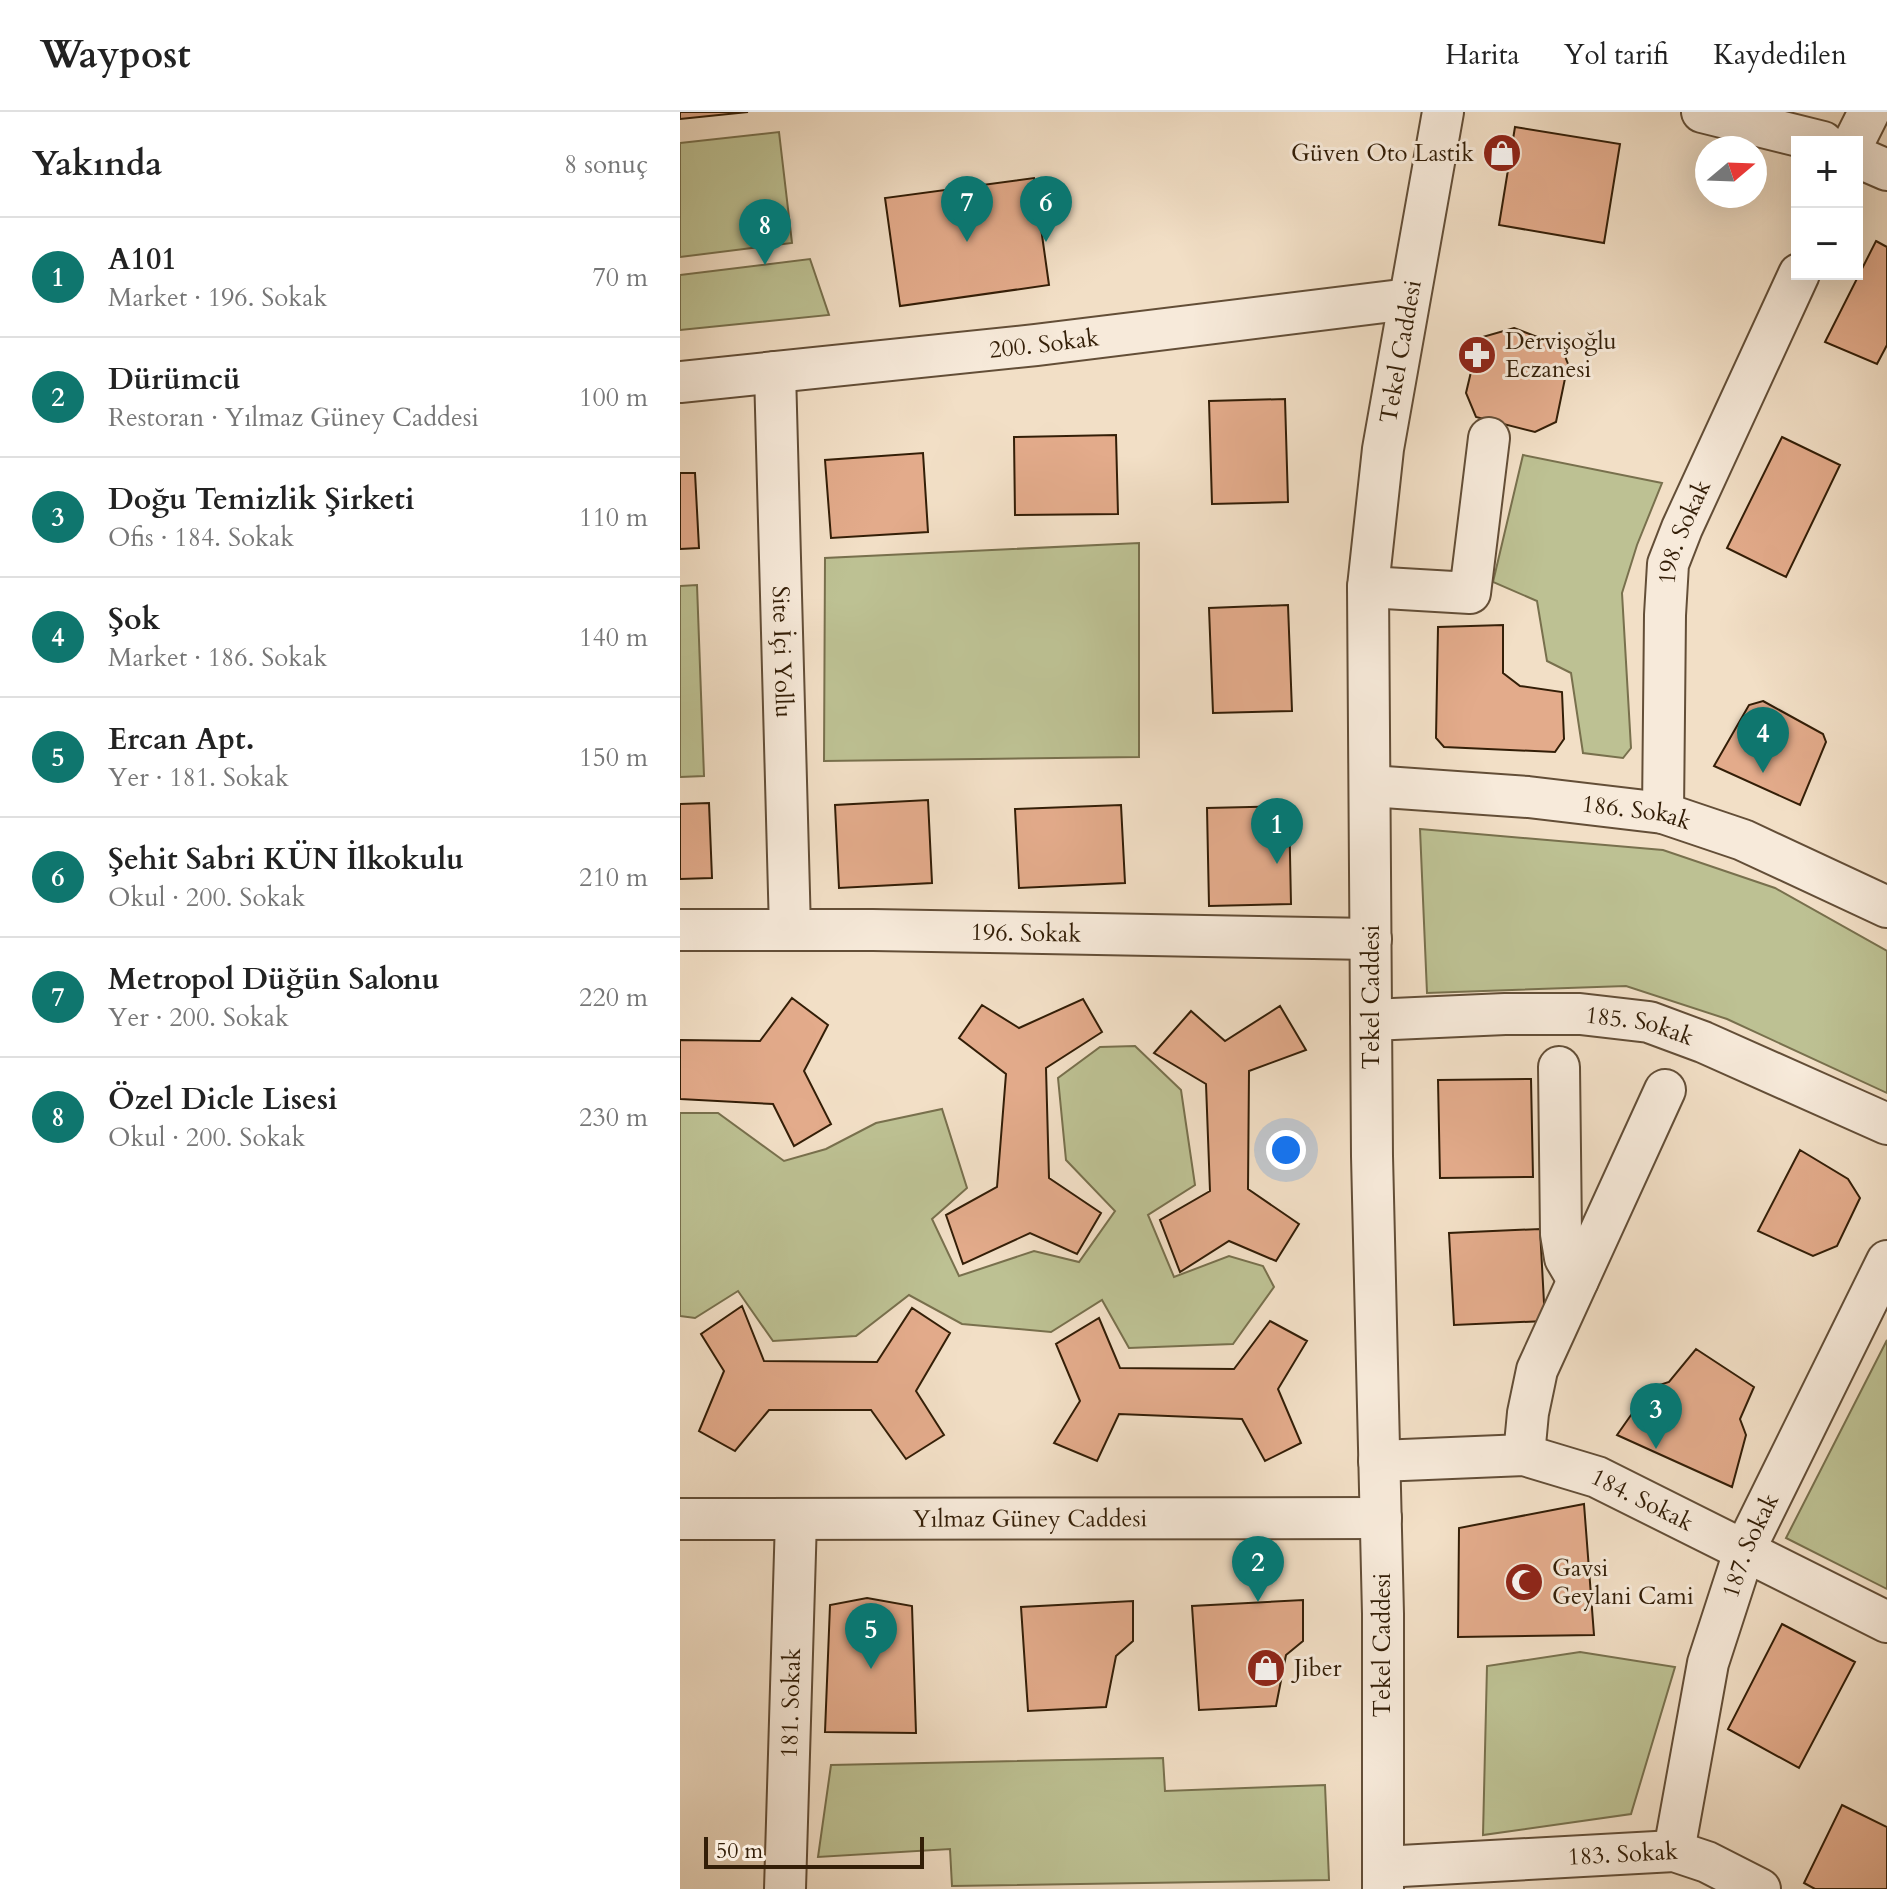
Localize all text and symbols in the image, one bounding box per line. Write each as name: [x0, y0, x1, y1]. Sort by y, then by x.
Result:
text: Waypost: [40, 29, 191, 81]
text: Harita: [1445, 36, 1520, 74]
text: Yol tarifi: [1564, 36, 1669, 74]
text: Kaydedilen: [1713, 36, 1847, 74]
shop icon: Güven Oto Lastik: [1481, 132, 1523, 174]
north arrow: [1695, 136, 1767, 208]
map controls: [1791, 136, 1863, 280]
button: +: [1791, 136, 1863, 208]
place label: Güven Oto Lastik: [1291, 137, 1474, 170]
text: Yakında: [32, 141, 162, 187]
text: 8 sonuç: [564, 147, 648, 182]
pin: 7: [941, 176, 993, 242]
pin: 6: [1020, 176, 1072, 242]
pin: 8: [739, 199, 791, 265]
button: −: [1791, 208, 1863, 280]
text: A101: [108, 239, 177, 280]
text: 1: [51, 260, 65, 295]
text: 70 m: [592, 260, 648, 295]
street label: Tekel Caddesi: [1372, 277, 1430, 426]
text: Market · 196. Sokak: [108, 280, 327, 315]
street label: 200. Sokak: [987, 321, 1101, 367]
place label: Dervişoğlu Eczanesi: [1505, 325, 1617, 386]
pharmacy icon: Dervişoğlu Eczanesi: [1456, 334, 1498, 376]
text: Dürümcü: [108, 359, 241, 400]
text: 2: [51, 380, 65, 415]
text: 100 m: [579, 380, 648, 415]
text: Restoran · Yılmaz Güney Caddesi: [108, 400, 479, 435]
street label: 198. Sokak: [1651, 474, 1719, 585]
text: Doğu Temizlik Şirketi: [108, 479, 414, 520]
text: 3: [51, 500, 65, 535]
text: 110 m: [579, 500, 648, 535]
text: Ofis · 184. Sokak: [108, 520, 294, 555]
street label: Site İçi Yollu: [764, 585, 800, 719]
text: Şok: [108, 599, 160, 640]
text: 4: [51, 620, 65, 655]
text: 140 m: [579, 620, 648, 655]
text: Market · 186. Sokak: [108, 640, 327, 675]
pin: 4: [1737, 707, 1789, 773]
text: Ercan Apt.: [108, 719, 254, 760]
text: 5: [51, 740, 65, 775]
text: 150 m: [579, 740, 648, 775]
text: Yer · 181. Sokak: [108, 760, 289, 795]
street label: 186. Sokak: [1580, 788, 1696, 838]
pin: 1: [1251, 798, 1303, 864]
text: Şehit Sabri KÜN İlkokulu: [108, 839, 464, 880]
text: 6: [51, 860, 65, 895]
text: 210 m: [579, 860, 648, 895]
text: Okul · 200. Sokak: [108, 880, 306, 915]
street label: 196. Sokak: [970, 916, 1082, 951]
street label: Tekel Caddesi: [1355, 924, 1388, 1069]
text: Metropol Düğün Salonu: [108, 959, 440, 1000]
text: 7: [51, 980, 65, 1015]
text: 220 m: [579, 980, 648, 1015]
street label: 185. Sokak: [1584, 999, 1698, 1054]
text: Yer · 200. Sokak: [108, 1000, 289, 1035]
text: Özel Dicle Lisesi: [108, 1079, 338, 1120]
text: 8: [51, 1100, 65, 1135]
text: 230 m: [579, 1100, 648, 1135]
text: Okul · 200. Sokak: [108, 1120, 306, 1155]
your location: [1266, 1130, 1306, 1170]
pin: 3: [1630, 1383, 1682, 1449]
street label: 184. Sokak: [1585, 1461, 1699, 1540]
street label: 187. Sokak: [1714, 1488, 1787, 1602]
street label: Yılmaz Güney Caddesi: [913, 1502, 1148, 1536]
pin: 2: [1232, 1536, 1284, 1602]
place label: Gavsi Geylani Cami: [1552, 1552, 1694, 1613]
mosque icon: Gavsi Geylani Cami: [1503, 1561, 1545, 1603]
street label: Tekel Caddesi: [1366, 1572, 1399, 1717]
pin: 5: [845, 1603, 897, 1669]
street label: 181. Sokak: [773, 1647, 809, 1759]
shop icon: Jiber: [1245, 1647, 1287, 1689]
place label: Jiber: [1291, 1652, 1342, 1685]
scale bar: [704, 1833, 924, 1869]
street label: 183. Sokak: [1567, 1835, 1679, 1874]
text: 50 m: [716, 1836, 763, 1866]

